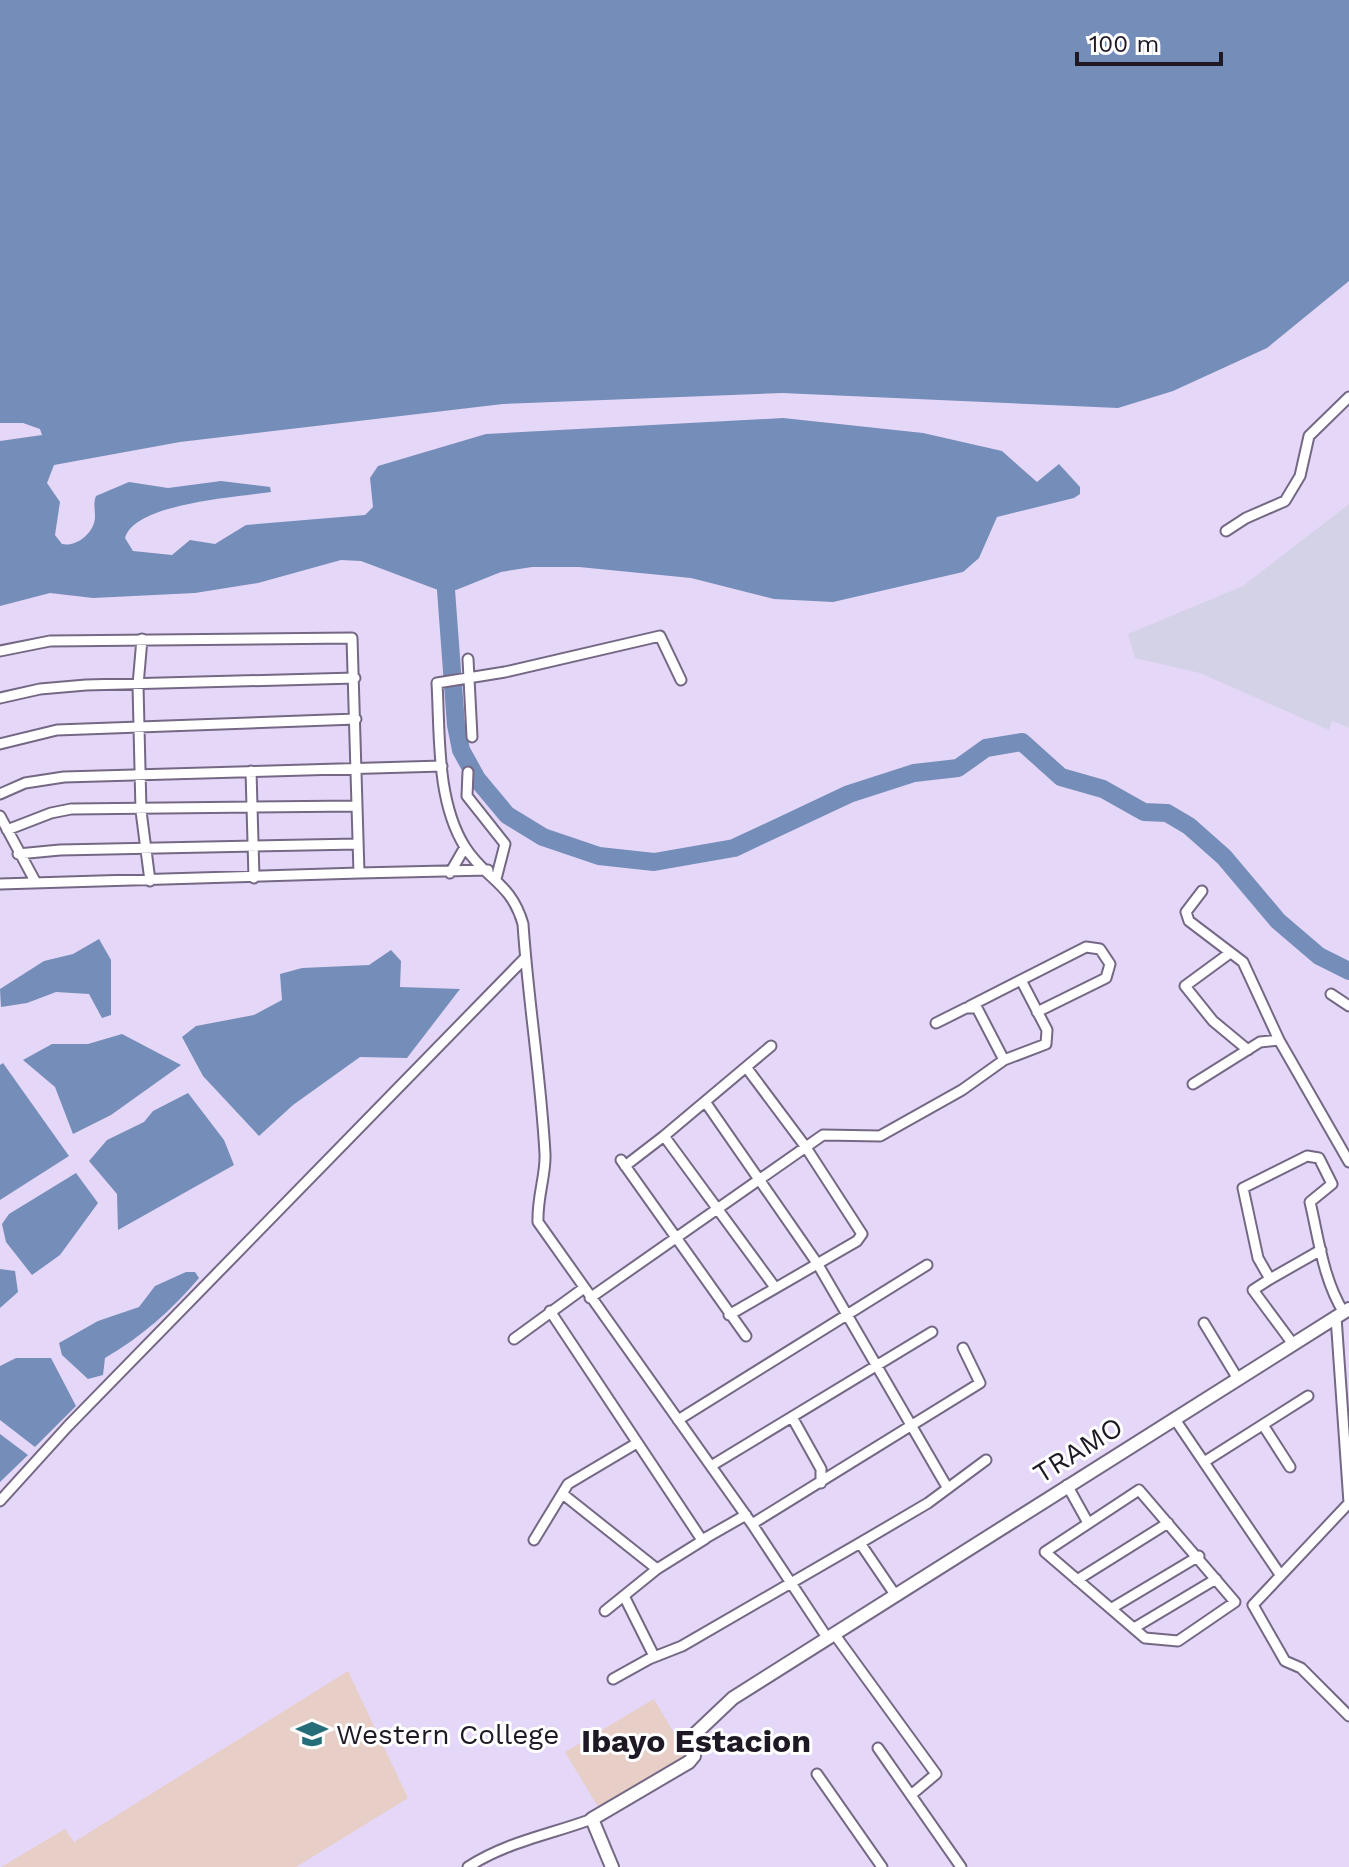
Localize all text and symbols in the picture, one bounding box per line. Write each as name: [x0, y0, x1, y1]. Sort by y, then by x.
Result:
scale bar: [1077, 16, 1221, 66]
text: 100 m: [1089, 30, 1159, 58]
street label: TRAMO: [1027, 1410, 1129, 1490]
school or university icon: Western College: [295, 1717, 329, 1751]
place label: Western College: [336, 1718, 559, 1751]
district label: Ibayo Estacion: [581, 1722, 811, 1760]

